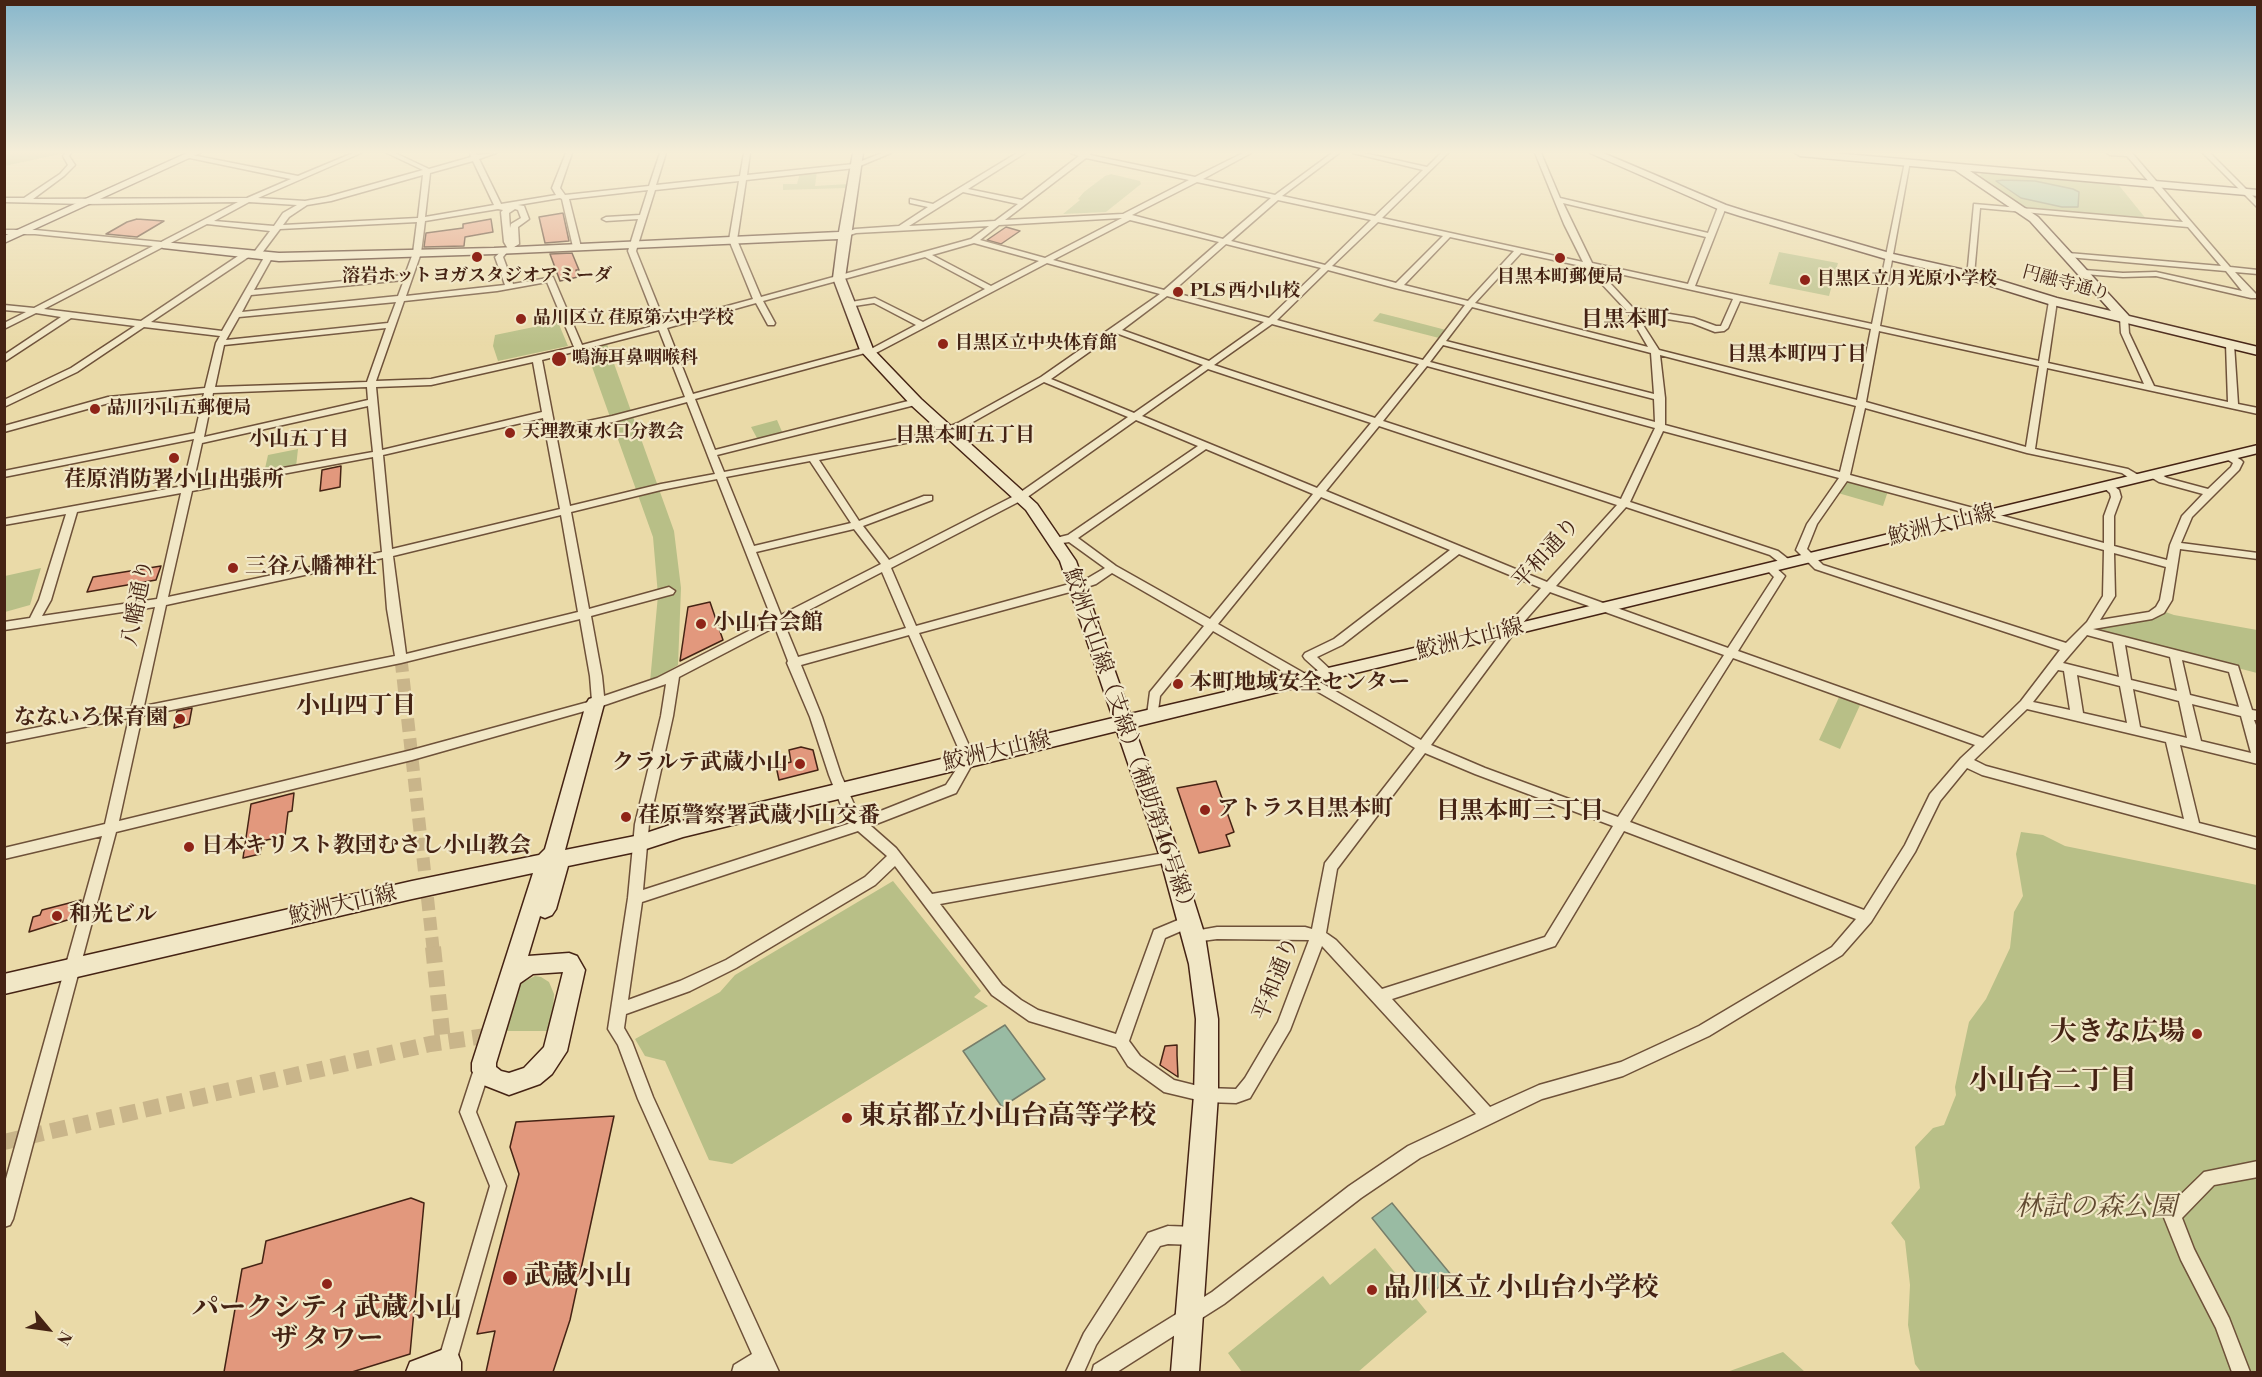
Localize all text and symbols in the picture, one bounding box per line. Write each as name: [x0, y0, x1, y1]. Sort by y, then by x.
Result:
marker: 溶岩ホットヨガスタジオアミーダ: [470, 250, 484, 264]
marker: 目黒本町郵便局: [1553, 251, 1567, 265]
street label: 円融寺通り: [2020, 262, 2112, 306]
place label: 溶岩ホットヨガスタジオアミーダ: [342, 266, 612, 288]
place label: 目黒本町郵便局: [1497, 267, 1623, 289]
place label: 目黒区立月光原小学校: [1817, 269, 1997, 291]
marker: 目黒区立月光原小学校: [1798, 273, 1812, 287]
place label: PLS 西小山校: [1190, 281, 1300, 303]
marker: PLS 西小山校: [1171, 285, 1185, 299]
place label: 品川区立 荏原第六中学校: [533, 308, 734, 330]
district label: 目黒本町: [1581, 308, 1669, 334]
marker: 品川区立 荏原第六中学校: [514, 312, 528, 326]
place label: 目黒区立中央体育館: [955, 333, 1117, 355]
marker: 目黒区立中央体育館: [936, 337, 950, 351]
district label: 目黒本町四丁目: [1727, 343, 1867, 367]
place label: 鳴海耳鼻咽喉科: [572, 348, 698, 370]
marker: 鳴海耳鼻咽喉科: [550, 350, 568, 368]
place label: 品川小山五郵便局: [107, 398, 251, 420]
marker: 品川小山五郵便局: [88, 402, 102, 416]
place label: 天理教東水口分教会: [522, 422, 684, 444]
district label: 目黒本町五丁目: [895, 424, 1035, 448]
marker: 天理教東水口分教会: [503, 426, 517, 440]
district label: 小山五丁目: [249, 428, 349, 452]
marker: 荏原消防署小山出張所: [167, 451, 181, 465]
place label: 荏原消防署小山出張所: [64, 468, 284, 494]
street label: 鮫洲大山線: [1885, 500, 1999, 552]
street label: 平和通り: [1508, 512, 1586, 596]
place label: 三谷八幡神社: [245, 555, 377, 581]
street label: 八幡通り: [118, 557, 160, 649]
marker: 三谷八幡神社: [226, 561, 240, 575]
street label: 鮫洲大山線（支線）（補助第46号線）: [1057, 565, 1201, 921]
place label: 小山台会館: [713, 611, 823, 637]
street label: 鮫洲大山線: [1413, 614, 1527, 666]
marker: 小山台会館: [694, 617, 708, 631]
place label: 本町地域安全センター: [1190, 671, 1410, 697]
marker: 本町地域安全センター: [1171, 677, 1185, 691]
district label: 小山四丁目: [296, 693, 416, 721]
place label: なないろ保育園: [14, 706, 168, 732]
marker: なないろ保育園: [173, 712, 187, 726]
street label: 鮫洲大山線: [940, 727, 1054, 777]
place label: クラルテ武蔵小山: [612, 751, 788, 777]
marker: クラルテ武蔵小山: [793, 757, 807, 771]
place label: アトラス目黒本町: [1217, 797, 1393, 823]
district label: 目黒本町三丁目: [1436, 798, 1604, 826]
marker: アトラス目黒本町: [1198, 803, 1212, 817]
place label: 荏原警察署武蔵小山交番: [638, 804, 880, 830]
marker: 荏原警察署武蔵小山交番: [619, 810, 633, 824]
place label: 日本キリスト教団むさし小山教会: [201, 834, 531, 860]
marker: 日本キリスト教団むさし小山教会: [182, 840, 196, 854]
street label: 鮫洲大山線: [286, 881, 400, 931]
place label: 和光ビル: [69, 903, 157, 929]
marker: 和光ビル: [50, 909, 64, 923]
street label: 平和通り: [1248, 933, 1306, 1025]
place label: 大きな広場: [2050, 1018, 2185, 1050]
marker: 大きな広場: [2190, 1027, 2204, 1041]
district label: 小山台二丁目: [1969, 1065, 2137, 1099]
place label: 東京都立小山台高等学校: [859, 1102, 1156, 1134]
marker: 東京都立小山台高等学校: [840, 1111, 854, 1125]
park label: 林試の森公園: [2015, 1193, 2177, 1225]
place label: 武蔵小山: [524, 1262, 632, 1294]
marker: 武蔵小山: [501, 1269, 519, 1287]
place label: 品川区立 小山台小学校: [1384, 1274, 1658, 1306]
marker: パークシティ武蔵小山 ザ タワー: [320, 1277, 334, 1291]
marker: 品川区立 小山台小学校: [1365, 1283, 1379, 1297]
place label: パークシティ武蔵小山 ザ タワー: [192, 1294, 462, 1357]
north arrow: [18, 1299, 78, 1359]
text: N: [52, 1327, 76, 1348]

